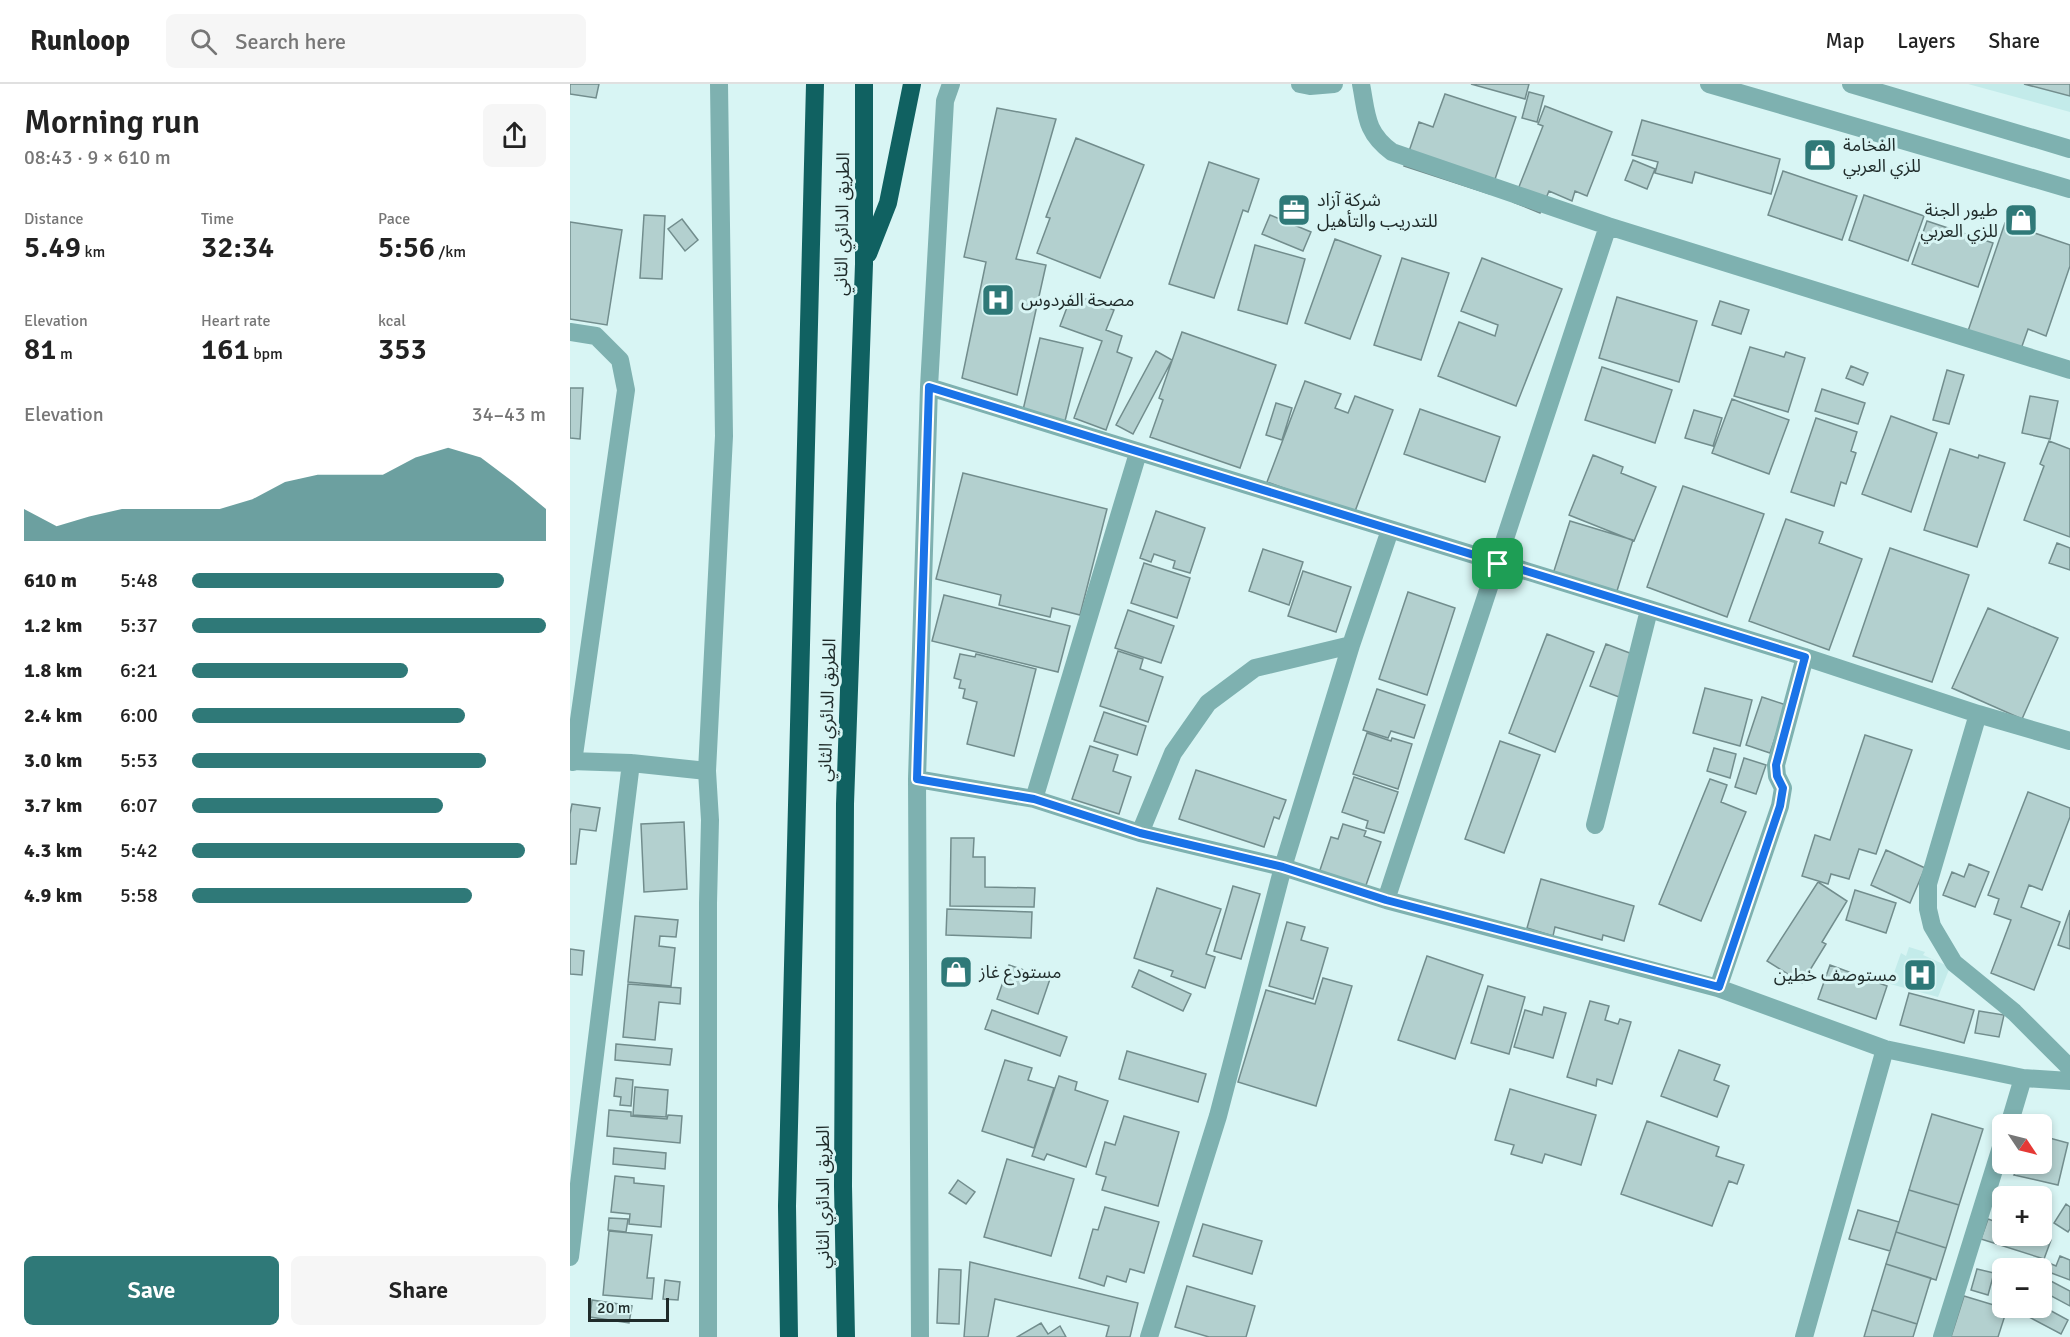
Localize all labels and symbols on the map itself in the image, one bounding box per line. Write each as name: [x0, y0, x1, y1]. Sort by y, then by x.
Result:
place label: الفخامة للزي العربي: [1843, 134, 1921, 179]
shop icon: الفخامة للزي العربي: [1802, 137, 1838, 173]
street label: الطريق الدائري الثاني: [830, 152, 856, 296]
place label: شركة آزاد للتدريب والتأهيل: [1317, 189, 1438, 232]
office icon: شركة آزاد للتدريب والتأهيل: [1276, 192, 1312, 228]
place label: طيور الجنة للزي العربي: [1920, 199, 1998, 244]
shop icon: طيور الجنة للزي العربي: [2003, 202, 2039, 238]
hospital icon: مصحة الفردوس: [980, 282, 1016, 318]
place label: مصحة الفردوس: [1021, 289, 1135, 311]
pin: [1472, 538, 1523, 589]
street label: الطريق الدائري الثاني: [813, 638, 843, 782]
shop icon: مستودع غاز: [938, 954, 974, 990]
hospital icon: مستوصف خطين: [1902, 957, 1938, 993]
place label: مستودع غاز: [978, 961, 1062, 986]
place label: مستوصف خطين: [1774, 964, 1897, 986]
north arrow: [1992, 1114, 2052, 1174]
street label: الطريق الدائري الثاني: [812, 1125, 836, 1269]
scale bar: [588, 1295, 669, 1322]

